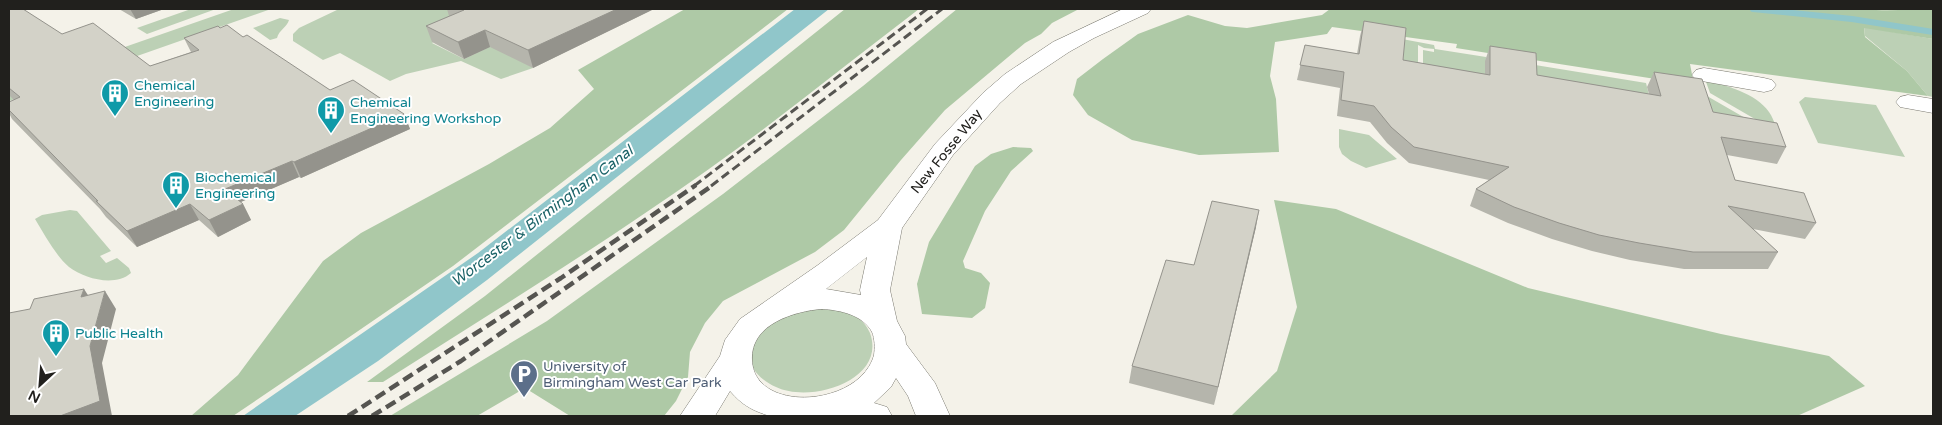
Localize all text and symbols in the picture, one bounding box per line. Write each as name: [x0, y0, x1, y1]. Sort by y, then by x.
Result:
place label: Chemical Engineering: [134, 77, 214, 110]
building icon: Chemical Engineering: [100, 78, 130, 117]
place label: Chemical Engineering Workshop: [350, 94, 502, 127]
building icon: Chemical Engineering Workshop: [316, 95, 346, 134]
street label: New Fosse Way: [907, 105, 986, 197]
water label: Worcester & Birmingham Canal: [448, 140, 638, 290]
place label: Biochemical Engineering: [195, 169, 276, 202]
building icon: Biochemical Engineering: [161, 170, 191, 209]
building icon: Public Health: [41, 318, 71, 357]
place label: Public Health: [75, 325, 163, 342]
place label: University of Birmingham West Car Park: [543, 358, 722, 391]
parking icon: University of Birmingham West Car Park: [509, 359, 539, 398]
north arrow: [15, 360, 65, 410]
text: N: [26, 386, 43, 406]

